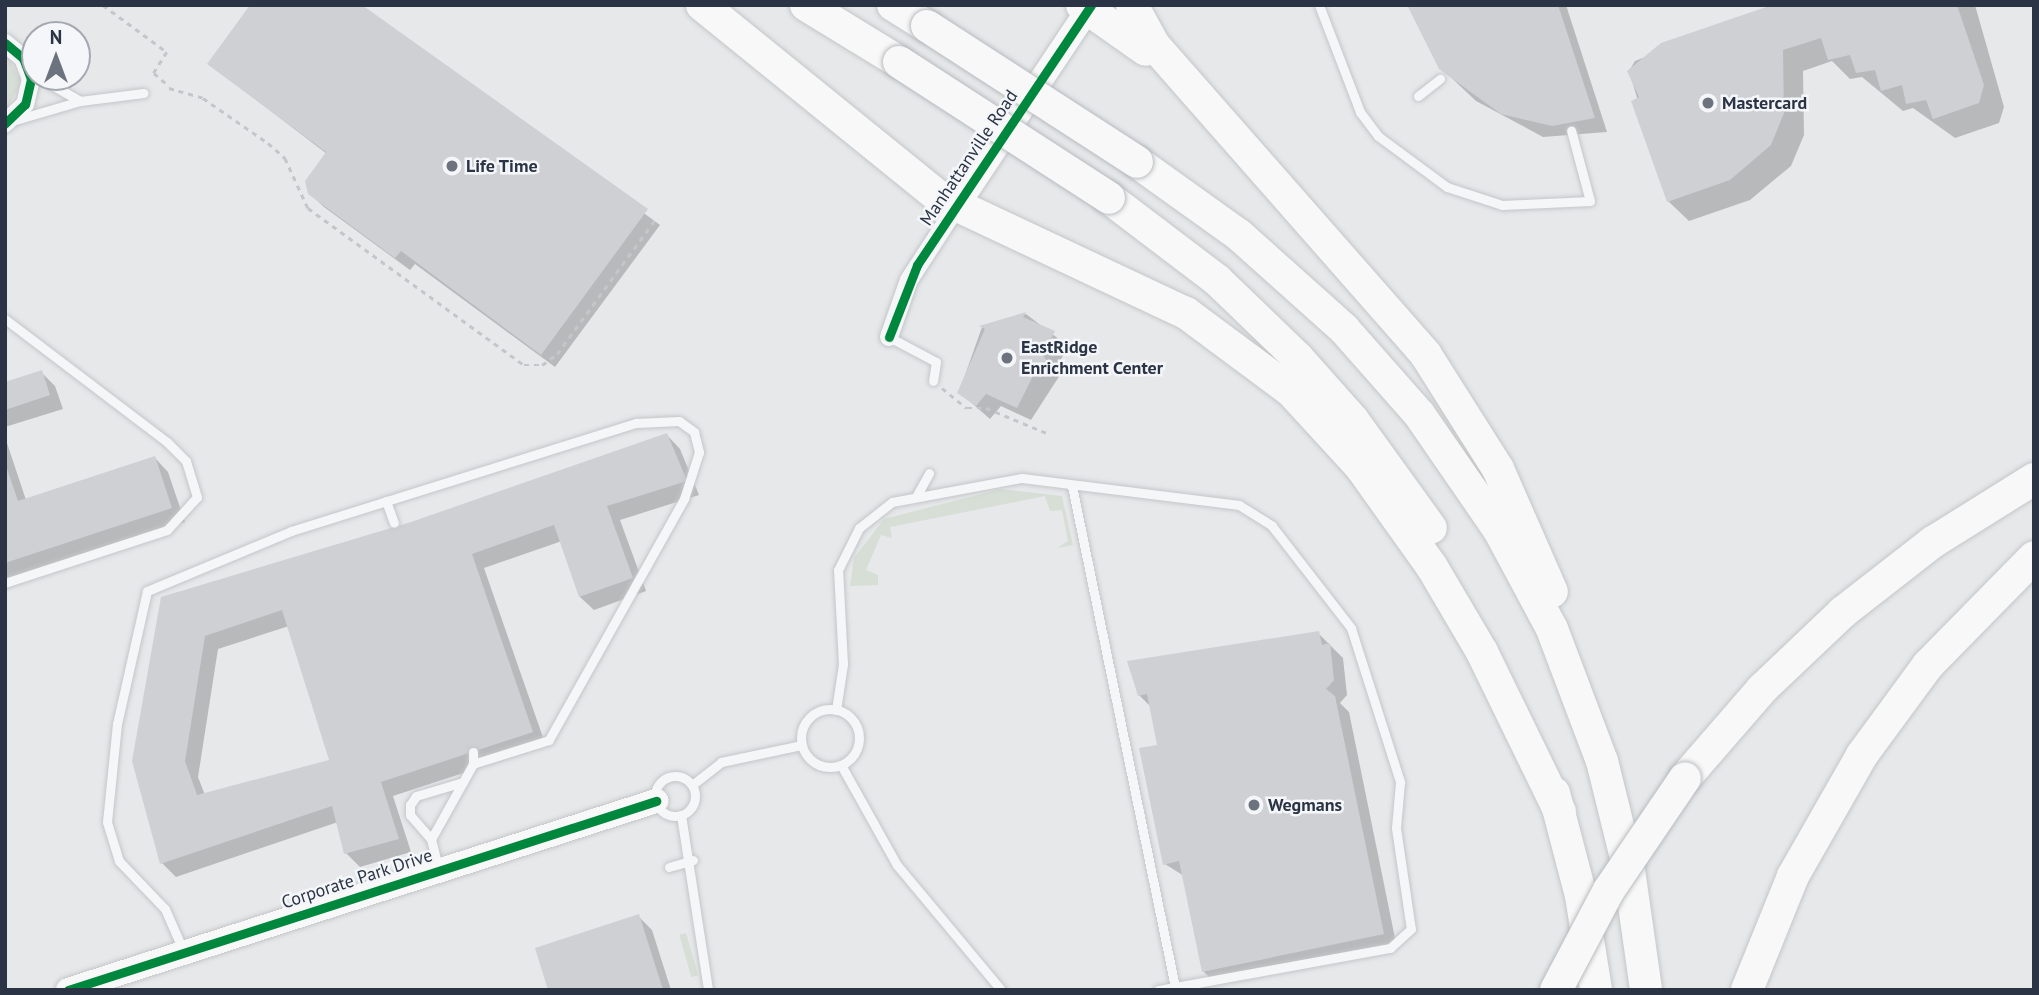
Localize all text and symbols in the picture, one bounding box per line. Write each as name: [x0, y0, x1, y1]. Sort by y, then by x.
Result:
north arrow: [21, 21, 91, 91]
text: N: [50, 25, 62, 49]
street label: Manhattanville Road: [916, 86, 1022, 230]
place label: Mastercard: [1722, 92, 1807, 114]
marker: Mastercard: [1700, 95, 1716, 111]
place label: Life Time: [466, 155, 538, 177]
marker: Life Time: [444, 158, 460, 174]
place label: EastRidge Enrichment Center: [1021, 337, 1163, 380]
marker: EastRidge Enrichment Center: [999, 350, 1015, 366]
place label: Wegmans: [1268, 794, 1342, 816]
marker: Wegmans: [1246, 797, 1262, 813]
street label: Corporate Park Drive: [279, 844, 435, 914]

